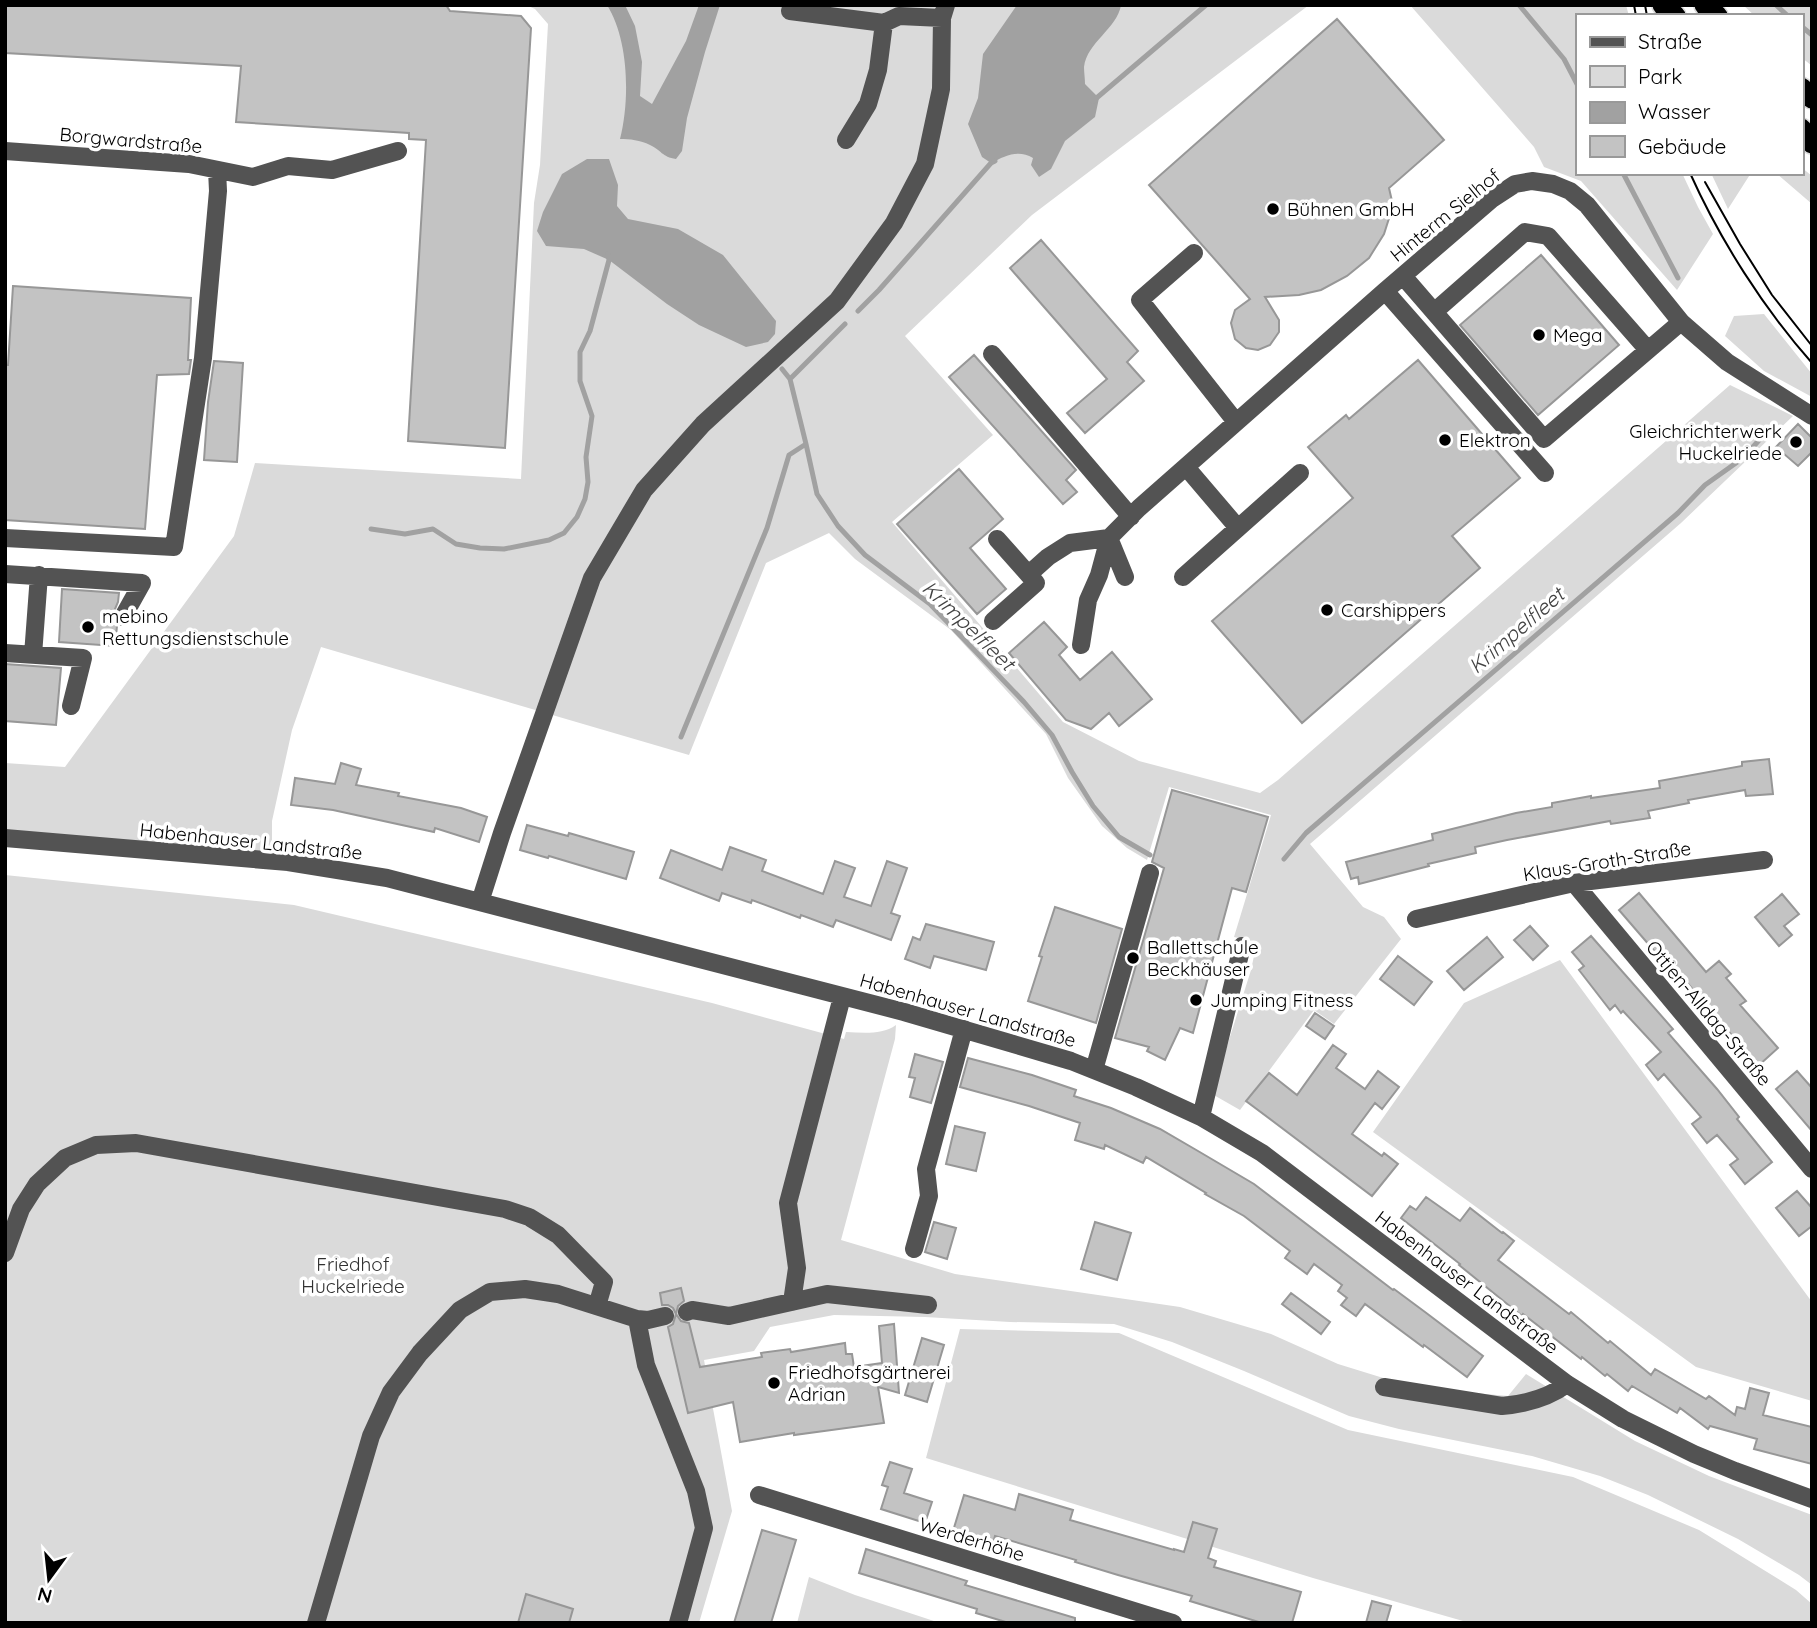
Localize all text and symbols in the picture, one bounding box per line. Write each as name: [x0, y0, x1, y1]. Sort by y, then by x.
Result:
legend: [1576, 14, 1803, 175]
text: Straße: [1638, 28, 1702, 54]
text: Park: [1638, 63, 1682, 89]
text: Wasser: [1638, 98, 1710, 124]
street label: Borgwardstraße: [59, 122, 203, 158]
text: Gebäude: [1638, 133, 1726, 159]
street label: Hinterm Sielhof: [1385, 163, 1505, 267]
place label: Bühnen GmbH: [1287, 197, 1415, 221]
marker: Bühnen GmbH: [1265, 201, 1281, 217]
place label: Mega: [1553, 323, 1603, 347]
marker: Mega: [1531, 327, 1547, 343]
place label: Gleichrichterwerk Huckelriede: [1629, 419, 1782, 465]
place label: Elektron: [1459, 428, 1531, 452]
marker: Elektron: [1437, 432, 1453, 448]
marker: Gleichrichterwerk Huckelriede: [1788, 434, 1804, 450]
water label: Krimpelfleet: [917, 575, 1023, 677]
water label: Krimpelfleet: [1463, 579, 1571, 679]
place label: Carshippers: [1341, 598, 1446, 622]
marker: Carshippers: [1319, 602, 1335, 618]
place label: mebino Rettungsdienstschule: [102, 604, 289, 650]
marker: mebino Rettungsdienstschule: [80, 619, 96, 635]
street label: Habenhauser Landstraße: [138, 817, 364, 865]
street label: Klaus-Groth-Straße: [1521, 836, 1693, 886]
place label: Ballettschule Beckhäuser: [1147, 935, 1259, 981]
street label: Ottjen-Alldag-Straße: [1641, 935, 1777, 1091]
marker: Ballettschule Beckhäuser: [1125, 950, 1141, 966]
street label: Habenhauser Landstraße: [857, 968, 1079, 1052]
place label: Jumping Fitness: [1210, 988, 1354, 1012]
marker: Jumping Fitness: [1188, 992, 1204, 1008]
street label: Habenhauser Landstraße: [1370, 1205, 1564, 1359]
park label: Friedhof Huckelriede: [301, 1252, 405, 1298]
place label: Friedhofsgärtnerei Adrian: [788, 1360, 951, 1406]
marker: Friedhofsgärtnerei Adrian: [766, 1375, 782, 1391]
street label: Werderhöhe: [916, 1512, 1028, 1566]
north arrow: [14, 1544, 84, 1614]
text: N: [35, 1582, 54, 1609]

